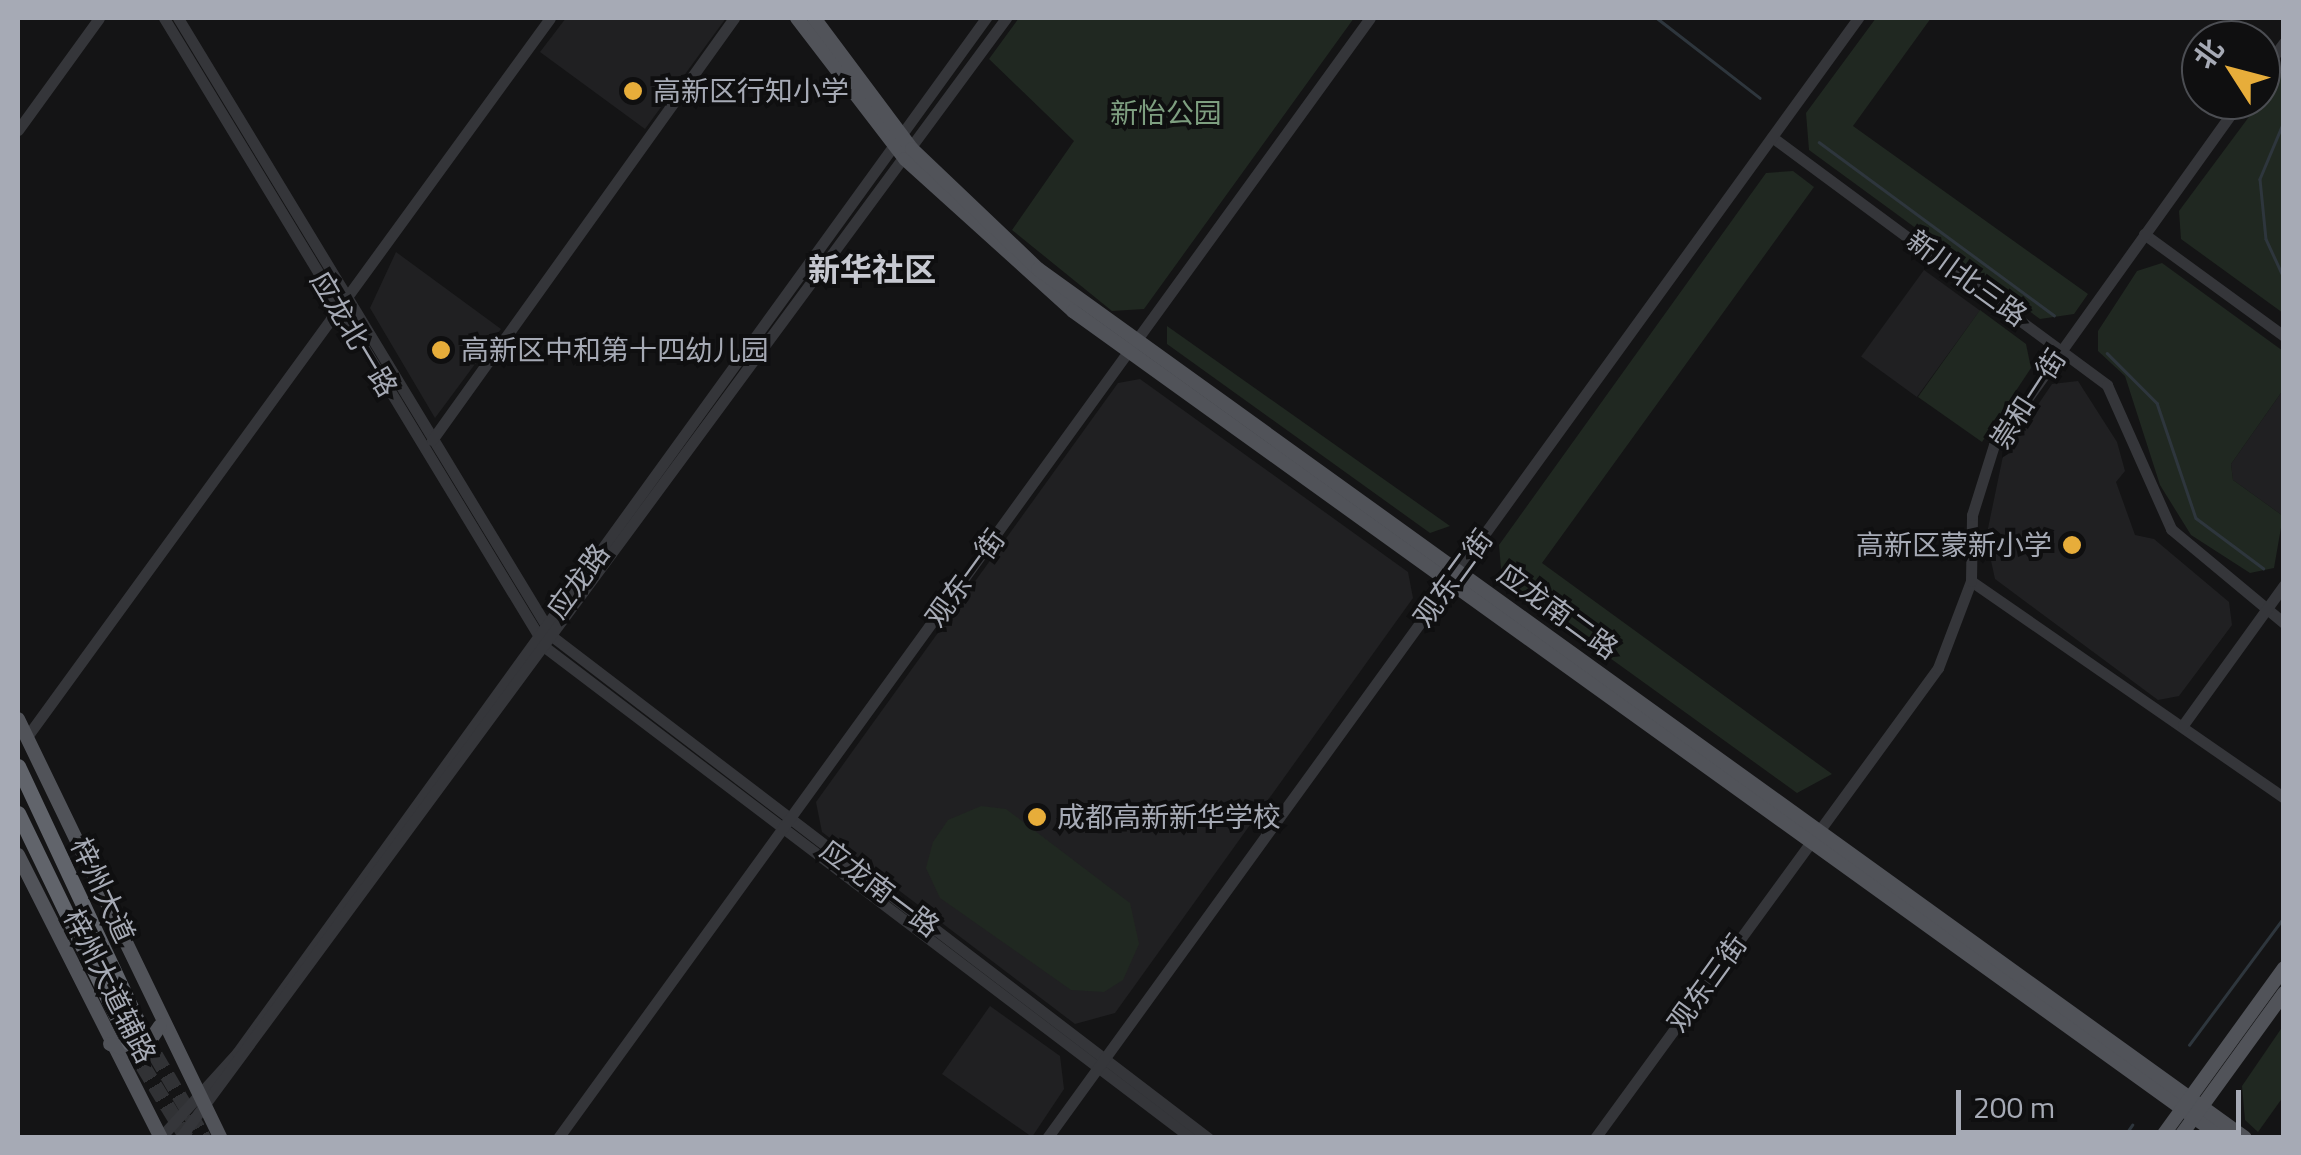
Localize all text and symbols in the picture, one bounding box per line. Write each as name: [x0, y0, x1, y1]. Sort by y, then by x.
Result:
north arrow: [2181, 20, 2281, 120]
text: 北: [2182, 29, 2234, 77]
place label: 高新区行知小学: [653, 74, 849, 108]
marker: 高新区行知小学: [622, 80, 644, 102]
park label: 新怡公园: [1110, 96, 1222, 130]
street label: 新川北三路: [1900, 223, 2034, 333]
district label: 新华社区: [808, 250, 936, 288]
street label: 应龙北一路: [304, 265, 404, 403]
place label: 高新区中和第十四幼儿园: [461, 333, 769, 367]
marker: 高新区中和第十四幼儿园: [430, 339, 452, 361]
street label: 崇和一街: [1983, 343, 2073, 455]
street label: 观东一街: [918, 523, 1012, 633]
street label: 观东二街: [1406, 523, 1500, 633]
place label: 高新区蒙新小学: [1856, 528, 2052, 562]
marker: 高新区蒙新小学: [2061, 534, 2083, 556]
street label: 应龙路: [540, 537, 616, 625]
street label: 应龙南二路: [1491, 556, 1625, 666]
place label: 成都高新新华学校: [1057, 800, 1281, 834]
marker: 成都高新新华学校: [1026, 806, 1048, 828]
street label: 梓州大道: [64, 832, 142, 948]
street label: 应龙南一路: [814, 832, 946, 944]
street label: 梓州大道辅路: [57, 904, 163, 1068]
street label: 观东三街: [1660, 928, 1754, 1038]
scale bar: [1961, 1070, 2246, 1132]
text: 200 m: [1973, 1084, 2055, 1130]

